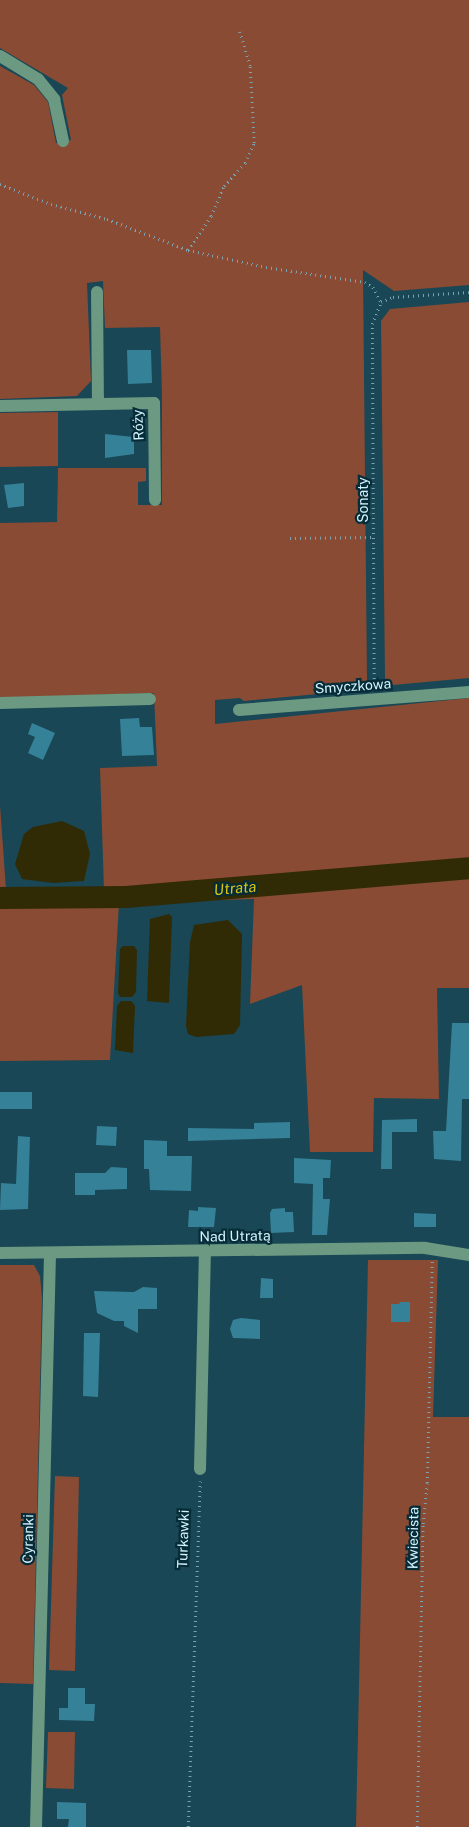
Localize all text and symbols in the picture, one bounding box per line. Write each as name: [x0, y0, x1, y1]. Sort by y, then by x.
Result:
street label: Róży: [129, 409, 147, 441]
street label: Sonaty: [355, 477, 371, 523]
street label: Smyczkowa: [314, 675, 392, 697]
water label: Utrata: [213, 877, 257, 899]
street label: Nad Utratą: [199, 1227, 271, 1245]
street label: Kwiecista: [404, 1507, 422, 1569]
street label: Turkawki: [174, 1509, 192, 1569]
street label: Cyranki: [19, 1514, 37, 1564]

